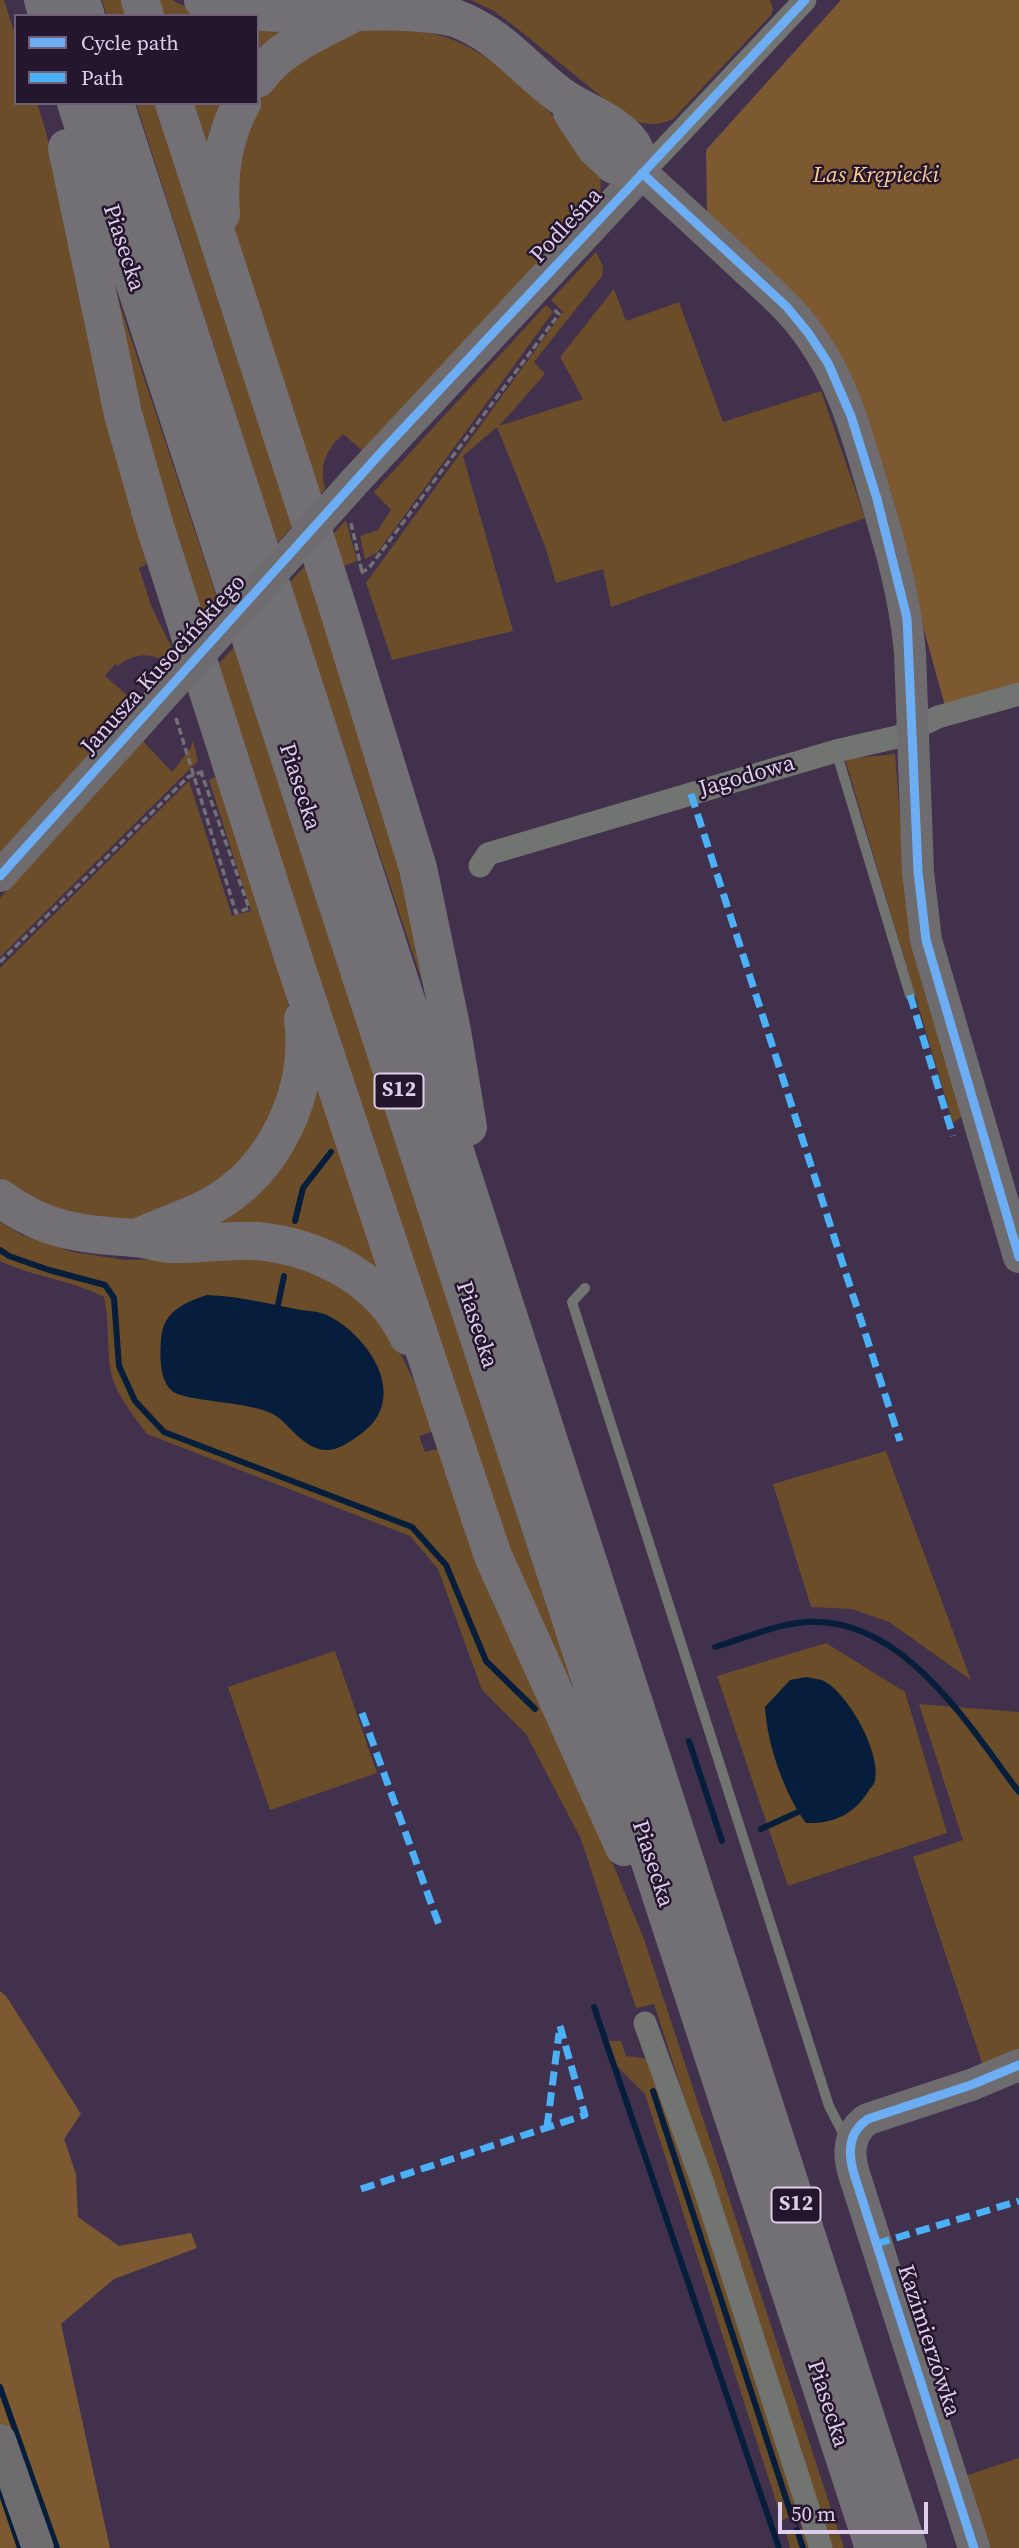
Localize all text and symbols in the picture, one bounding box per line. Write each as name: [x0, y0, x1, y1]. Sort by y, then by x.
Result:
legend: [14, 14, 259, 105]
text: Cycle path: [81, 28, 179, 57]
text: Path: [81, 63, 124, 92]
park label: Las Krępiecki: [813, 162, 939, 190]
street label: Podleśna: [525, 183, 609, 269]
street label: Piasecka: [96, 201, 150, 295]
street label: Janusza Kusocińskiego: [76, 569, 252, 761]
street label: Piasecka: [272, 740, 326, 834]
street label: Jagodowa: [696, 750, 798, 804]
road number: S12: [374, 1074, 424, 1108]
street label: Piasecka: [449, 1278, 503, 1372]
street label: Piasecka: [625, 1817, 679, 1911]
road number: S12: [772, 2188, 820, 2222]
street label: Kazimierzówka: [891, 2262, 965, 2420]
street label: Piasecka: [800, 2357, 854, 2451]
scale bar: [781, 2488, 932, 2532]
text: 50 m: [791, 2499, 836, 2528]

